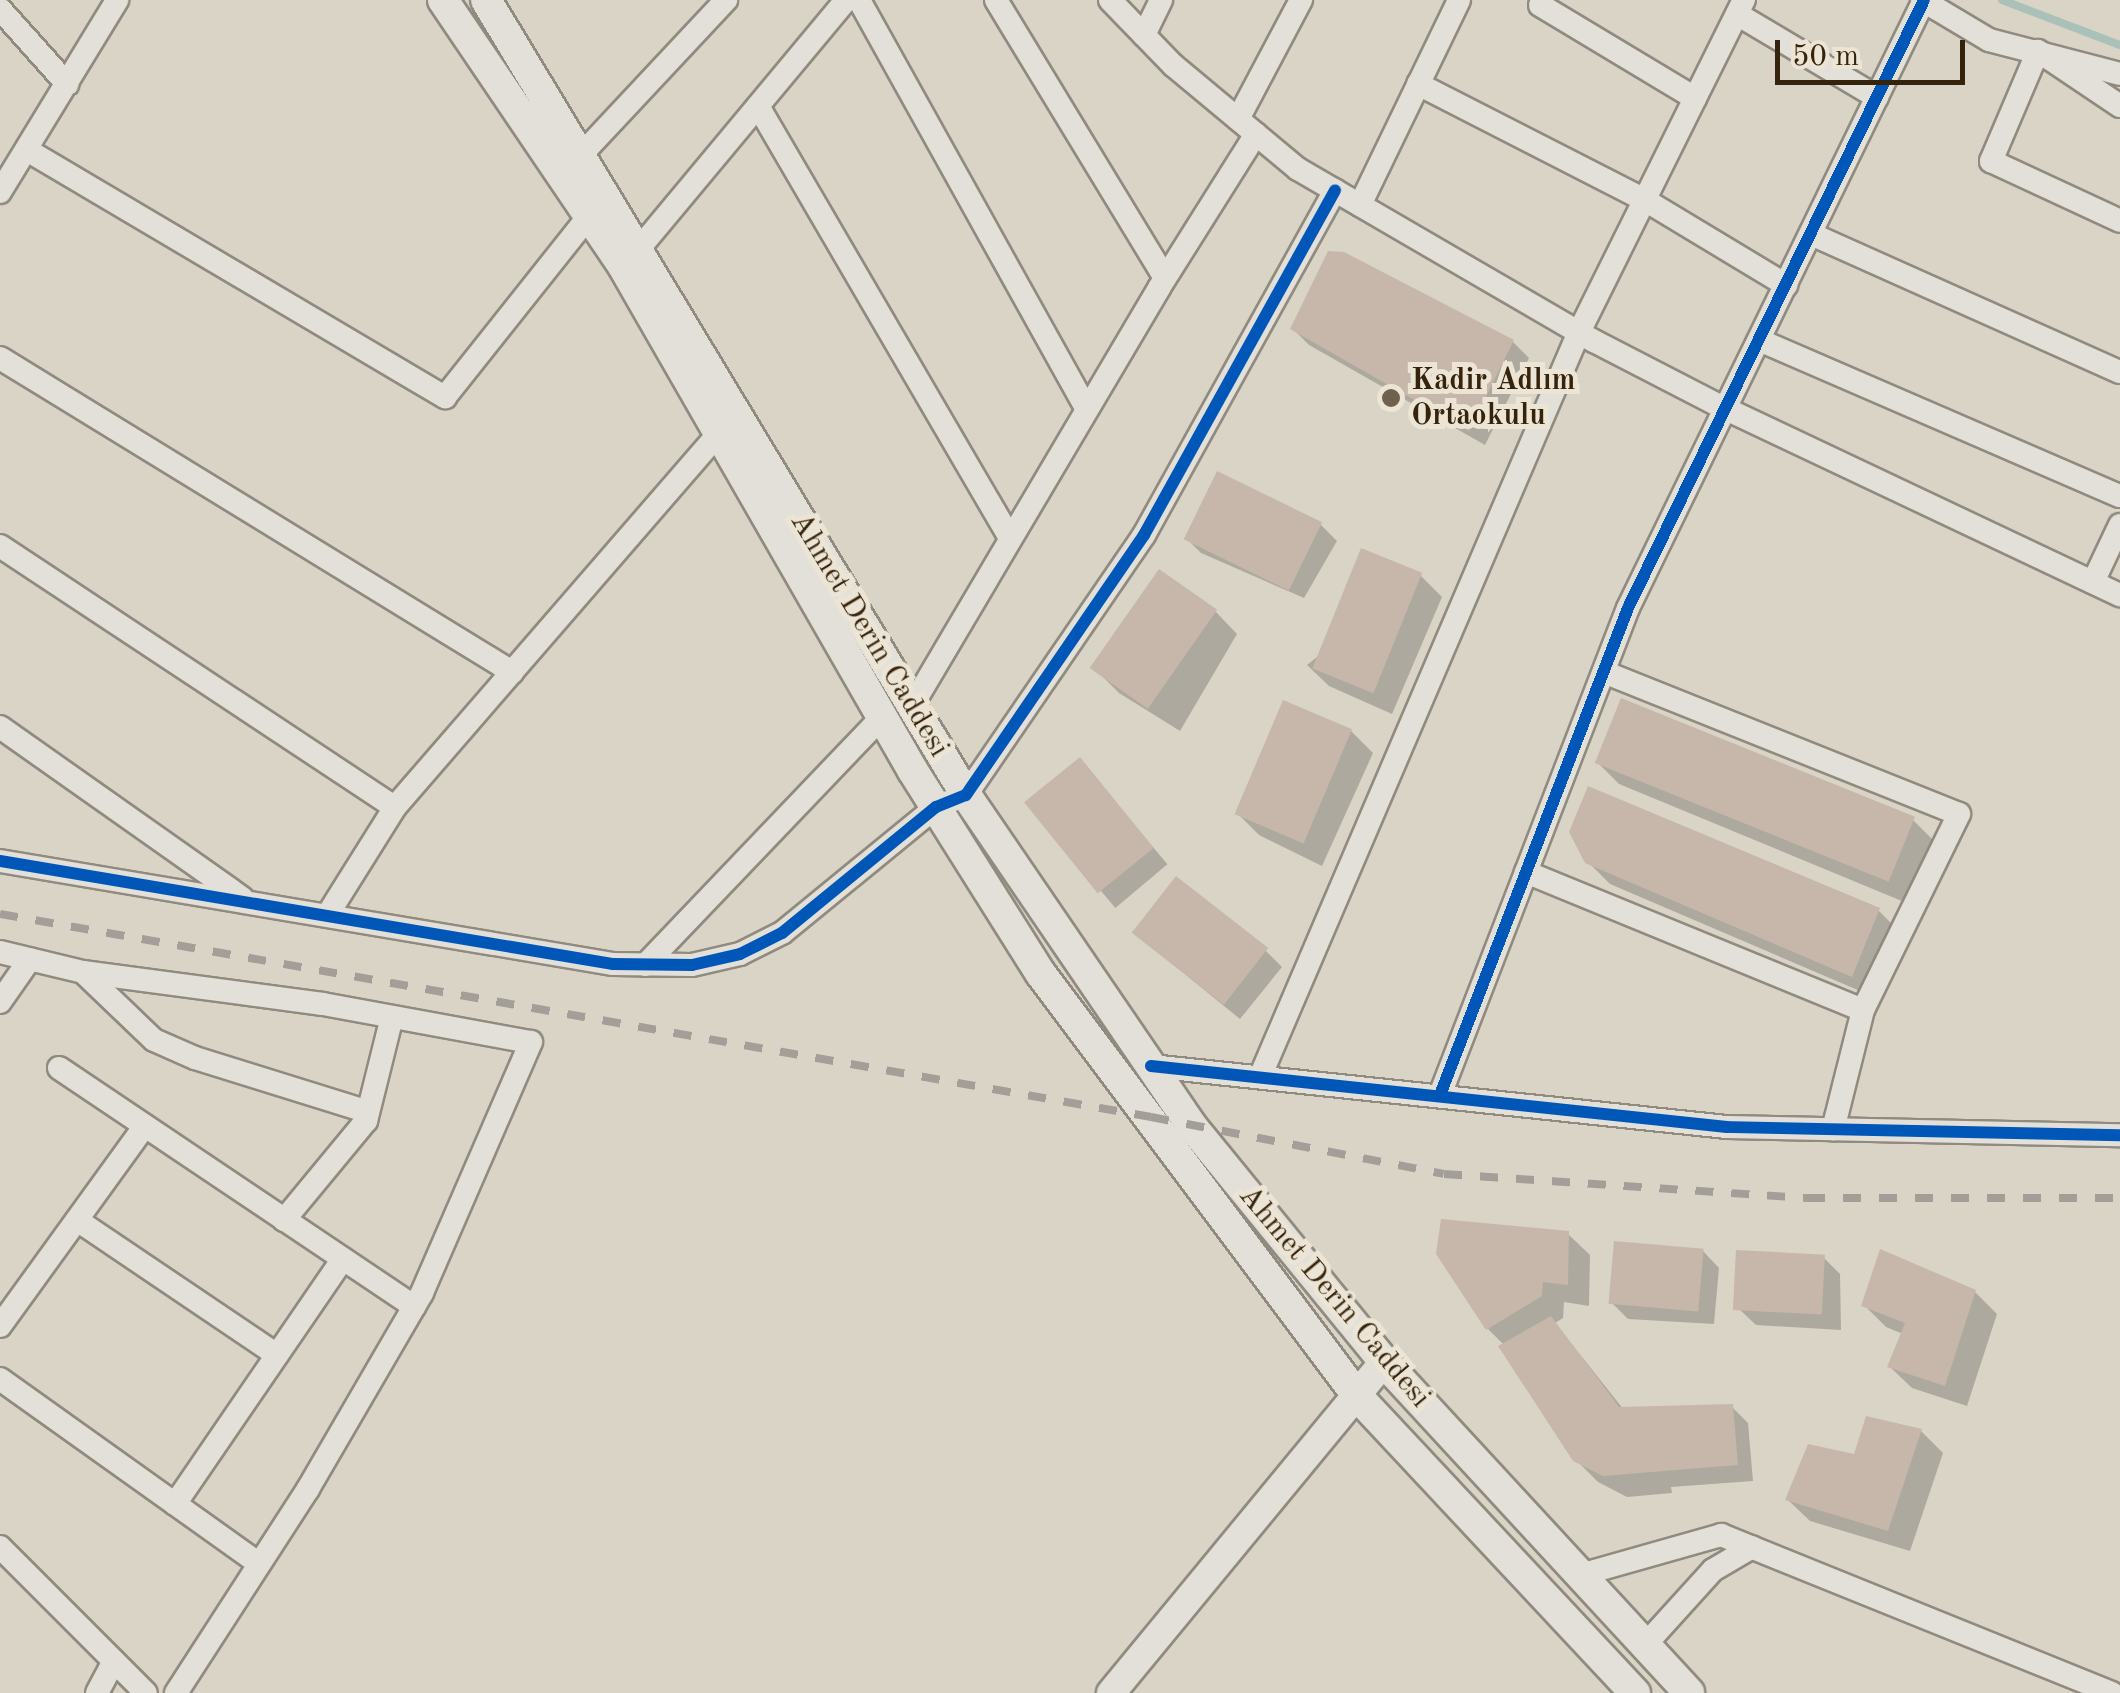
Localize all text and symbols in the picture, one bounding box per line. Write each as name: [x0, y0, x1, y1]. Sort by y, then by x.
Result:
scale bar: [1780, 20, 1970, 82]
text: 50 m: [1792, 42, 1859, 72]
place label: Kadir Adlım Ortaokulu: [1411, 363, 1576, 434]
marker: Kadir Adlım Ortaokulu: [1380, 387, 1402, 409]
street label: Ahmet Derin Caddesi: [782, 506, 956, 764]
street label: Ahmet Derin Caddesi: [1231, 1179, 1437, 1415]

